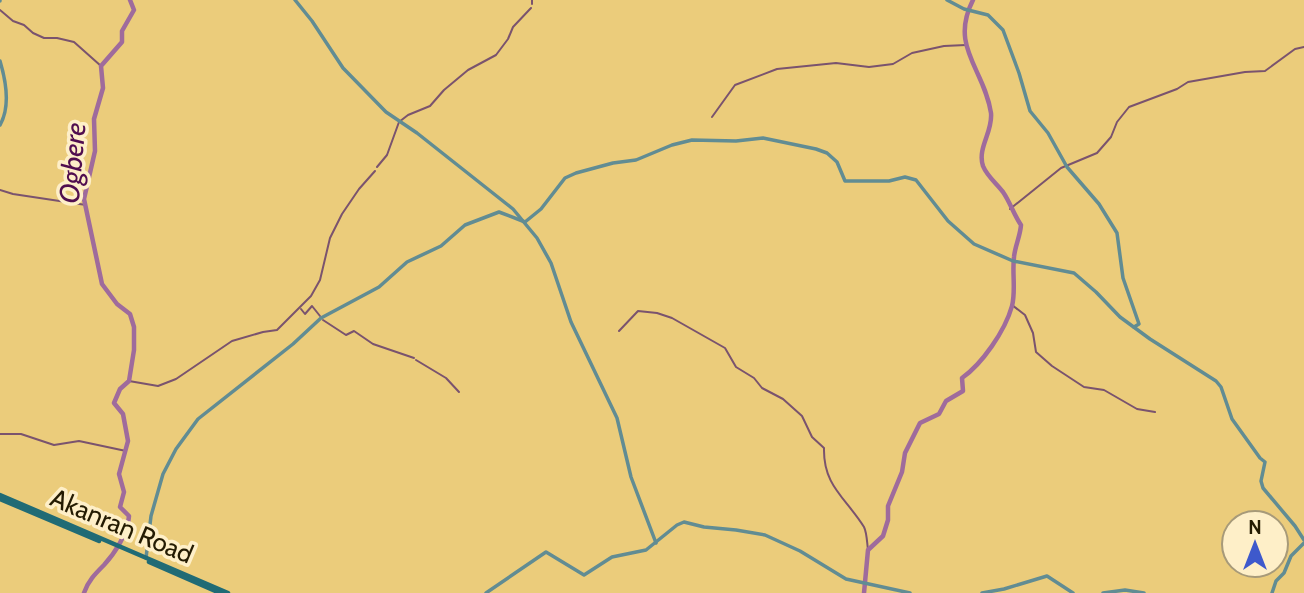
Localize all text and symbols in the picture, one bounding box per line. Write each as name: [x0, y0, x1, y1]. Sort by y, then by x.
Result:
water label: Ogbere: [52, 121, 92, 205]
street label: Akanran Road: [46, 482, 198, 570]
north arrow: [1220, 509, 1290, 579]
text: N: [1248, 516, 1262, 539]

